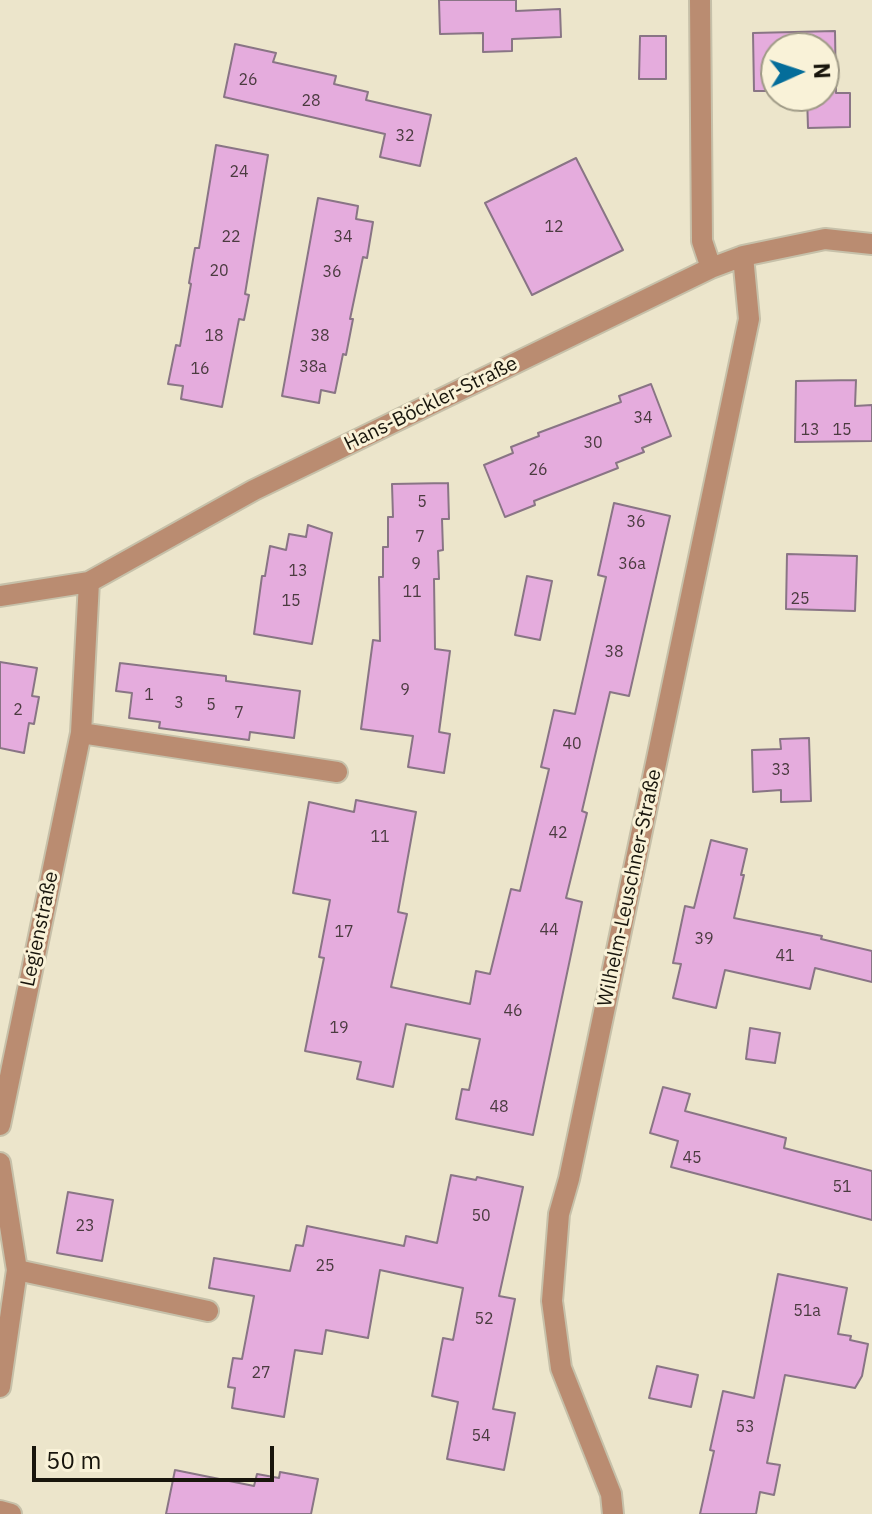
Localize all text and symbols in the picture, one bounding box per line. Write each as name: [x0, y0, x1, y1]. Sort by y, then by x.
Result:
north arrow: [760, 32, 840, 112]
text: N: [808, 62, 837, 80]
house number: 26: [238, 70, 258, 90]
house number: 28: [301, 91, 321, 111]
house number: 32: [395, 126, 415, 146]
house number: 24: [229, 162, 249, 182]
house number: 12: [544, 217, 564, 237]
house number: 22: [221, 227, 241, 247]
house number: 34: [333, 227, 353, 247]
house number: 20: [209, 261, 229, 281]
house number: 36: [322, 262, 342, 282]
house number: 18: [204, 326, 224, 346]
house number: 38: [310, 326, 330, 346]
street label: Hans-Böckler-Straße: [340, 352, 522, 456]
house number: 38a: [299, 357, 327, 377]
house number: 16: [190, 359, 210, 379]
house number: 34: [633, 408, 653, 428]
house number: 13: [800, 420, 820, 440]
house number: 15: [832, 420, 852, 440]
house number: 30: [583, 433, 603, 453]
house number: 26: [528, 460, 548, 480]
house number: 5: [417, 492, 427, 512]
house number: 36: [626, 512, 646, 532]
house number: 7: [415, 527, 425, 547]
house number: 9: [411, 554, 421, 574]
house number: 36a: [618, 554, 646, 574]
house number: 13: [288, 561, 308, 581]
house number: 11: [402, 582, 422, 602]
house number: 25: [790, 589, 810, 609]
house number: 15: [281, 591, 301, 611]
house number: 38: [604, 642, 624, 662]
house number: 9: [400, 680, 410, 700]
house number: 1: [144, 685, 154, 705]
house number: 3: [174, 693, 184, 713]
house number: 5: [206, 695, 216, 715]
house number: 2: [13, 700, 23, 720]
house number: 7: [234, 703, 244, 723]
house number: 40: [562, 734, 582, 754]
house number: 33: [771, 760, 791, 780]
street label: Wilhelm-Leuschner-Straße: [593, 767, 667, 1009]
house number: 42: [548, 823, 568, 843]
house number: 11: [370, 827, 390, 847]
street label: Legienstraße: [16, 869, 64, 989]
house number: 44: [539, 920, 559, 940]
house number: 17: [334, 922, 354, 942]
house number: 39: [694, 929, 714, 949]
house number: 41: [775, 946, 795, 966]
house number: 46: [503, 1001, 523, 1021]
house number: 19: [329, 1018, 349, 1038]
house number: 48: [489, 1097, 509, 1117]
house number: 45: [682, 1148, 702, 1168]
house number: 51: [832, 1177, 852, 1197]
house number: 50: [471, 1206, 491, 1226]
house number: 23: [75, 1216, 95, 1236]
house number: 25: [315, 1256, 335, 1276]
house number: 51a: [793, 1301, 821, 1321]
house number: 52: [474, 1309, 494, 1329]
house number: 27: [251, 1363, 271, 1383]
house number: 53: [735, 1417, 755, 1437]
house number: 54: [471, 1426, 491, 1446]
scale bar: [36, 1430, 278, 1480]
text: 50 m: [46, 1444, 101, 1476]

